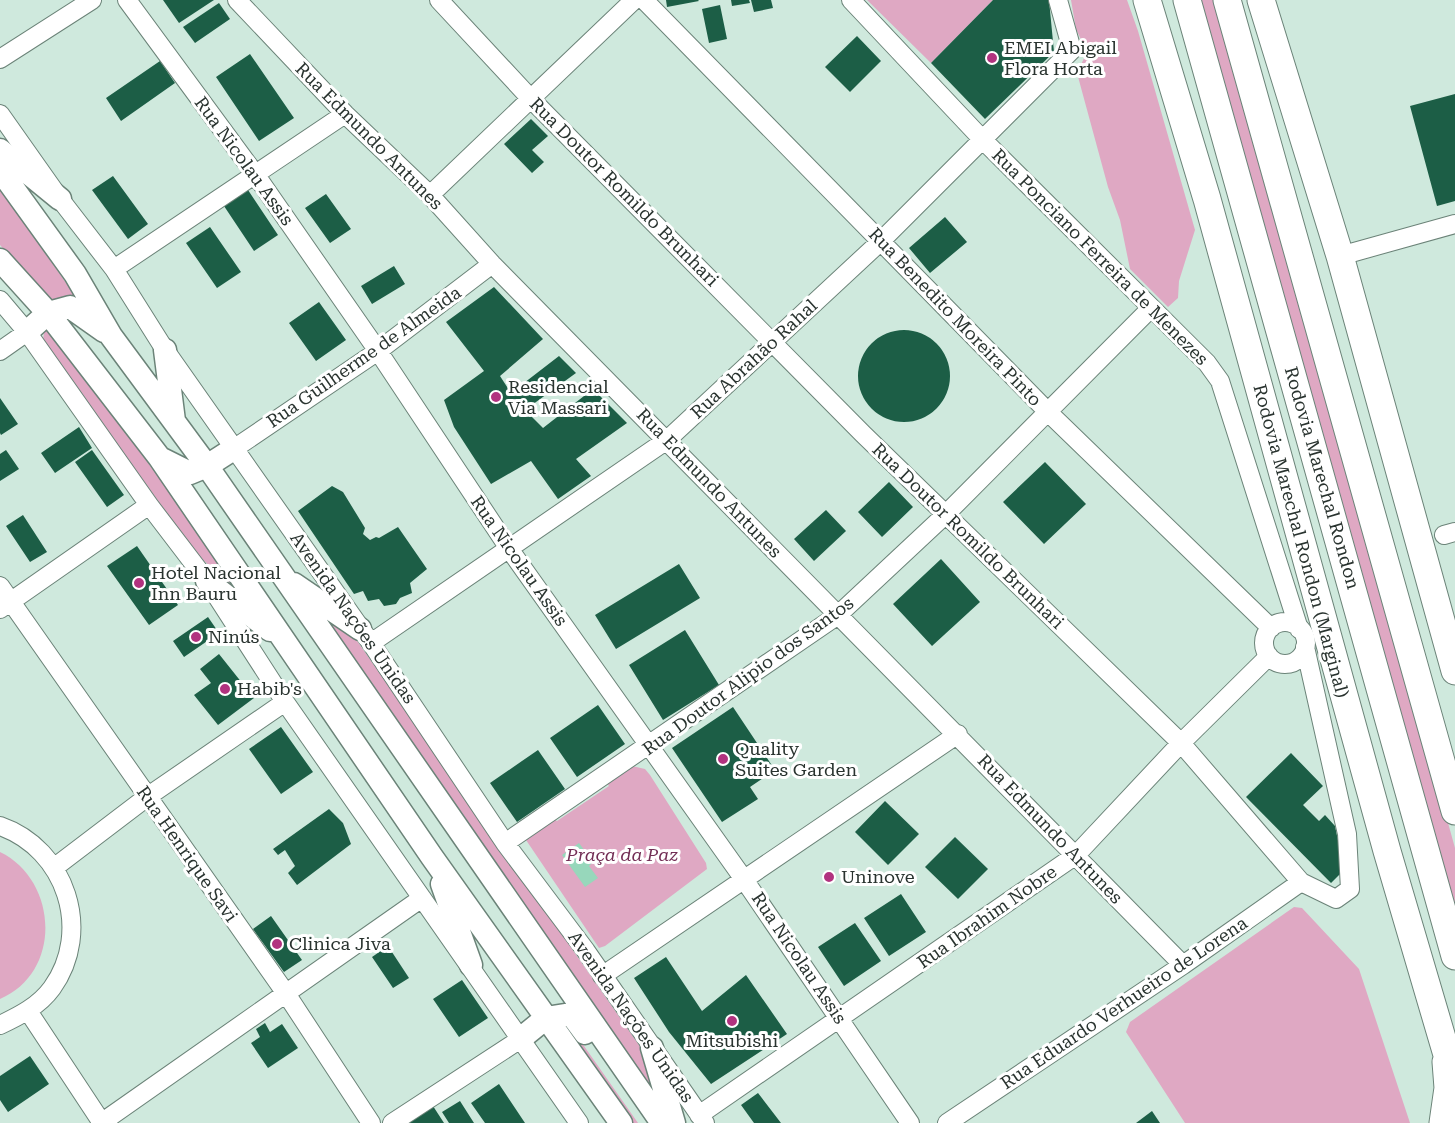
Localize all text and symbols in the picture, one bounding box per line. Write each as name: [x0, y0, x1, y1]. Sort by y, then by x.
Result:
place label: EMEI Abigail Flora Horta: [1004, 37, 1117, 79]
marker: EMEI Abigail Flora Horta: [985, 51, 999, 65]
street label: Rua Edmundo Antunes: [291, 58, 447, 214]
street label: Rua Nicolau Assis: [191, 92, 298, 229]
street label: Rua Doutor Romildo Brunhari: [526, 93, 723, 291]
street label: Rua Ponciano Ferreira de Menezes: [988, 144, 1213, 369]
street label: Rua Benedito Moreira Pinto: [865, 223, 1046, 410]
street label: Rua Guilherme de Almeida: [263, 281, 465, 432]
street label: Rua Abrahão Rahal: [686, 294, 821, 423]
street label: Rodovia Marechal Rondon: [1281, 364, 1364, 592]
place label: Residencial Via Massari: [508, 376, 609, 418]
street label: Rodovia Marechal Rondon (Marginal): [1249, 382, 1354, 700]
marker: Residencial Via Massari: [489, 390, 503, 404]
street label: Rua Edmundo Antunes: [633, 404, 786, 562]
street label: Rua Doutor Romildo Brunhari: [868, 438, 1069, 633]
street label: Rua Nicolau Assis: [467, 492, 572, 630]
street label: Avenida Nações Unidas: [286, 528, 421, 707]
place label: Hotel Nacional Inn Bauru: [151, 562, 281, 604]
marker: Hotel Nacional Inn Bauru: [132, 576, 146, 590]
street label: Rua Doutor Alipio dos Santos: [638, 592, 857, 759]
place label: Ninu´s: [208, 626, 259, 647]
marker: Ninu´s: [189, 630, 203, 644]
place label: Habib's: [237, 678, 302, 699]
marker: Habib's: [218, 682, 232, 696]
place label: Quality Suites Garden: [735, 738, 857, 780]
street label: Rua Edmundo Antunes: [974, 750, 1127, 908]
marker: Quality Suites Garden: [716, 752, 730, 766]
street label: Rua Henrique Savi: [133, 782, 242, 926]
park label: Praça da Paz: [565, 844, 678, 865]
street label: Rua Ibrahim Nobre: [913, 861, 1061, 973]
place label: Uninove: [841, 866, 915, 887]
marker: Uninove: [822, 870, 836, 884]
street label: Rua Nicolau Assis: [748, 888, 851, 1027]
street label: Rua Eduardo Verhueiro de Lorena: [996, 912, 1251, 1093]
street label: Avenida Nações Unidas: [564, 927, 699, 1106]
place label: Clinica Jiva: [289, 933, 391, 954]
marker: Clinica Jiva: [270, 937, 284, 951]
marker: Mitsubishi: [725, 1014, 739, 1028]
place label: Mitsubishi: [686, 1030, 779, 1051]

